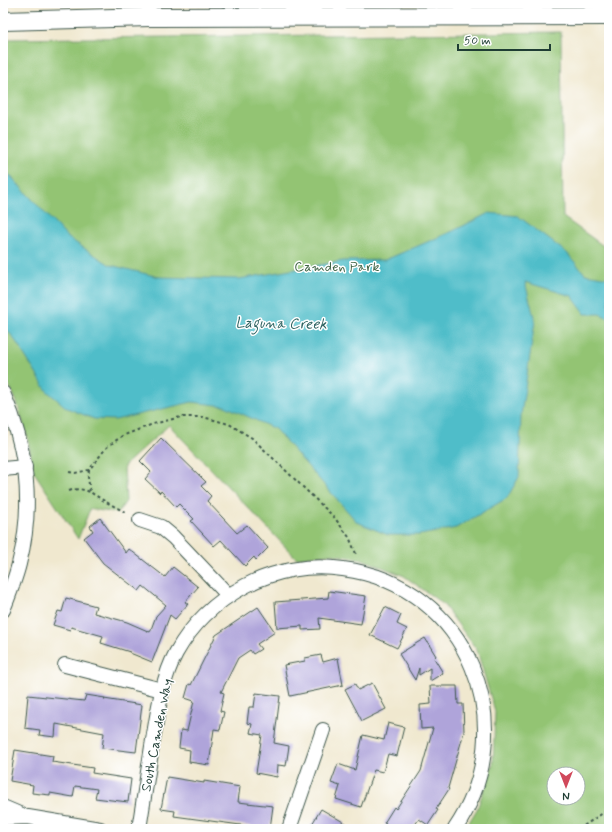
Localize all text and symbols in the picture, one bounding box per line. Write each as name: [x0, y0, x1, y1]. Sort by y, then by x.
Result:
scale bar: [458, 26, 550, 52]
text: 50 m: [464, 33, 491, 49]
park label: Camden Park: [294, 258, 380, 276]
water label: Laguna Creek: [235, 313, 327, 337]
street label: South Camden Way: [137, 677, 177, 793]
north arrow: [546, 766, 586, 806]
text: N: [562, 788, 570, 802]

